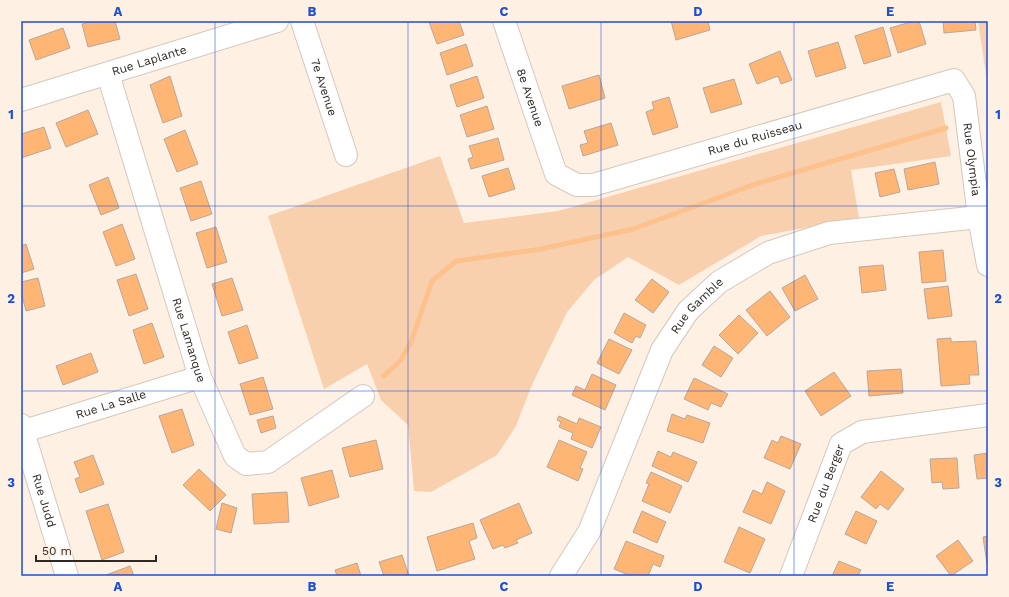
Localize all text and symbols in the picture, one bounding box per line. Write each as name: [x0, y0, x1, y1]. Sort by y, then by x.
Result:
text: A: [114, 4, 123, 19]
text: B: [308, 4, 317, 19]
text: C: [500, 4, 509, 19]
text: D: [693, 4, 703, 19]
text: E: [886, 4, 894, 19]
street label: Rue Laplante: [110, 42, 188, 79]
street label: 7e Avenue: [308, 57, 340, 118]
street label: 8e Avenue: [514, 67, 546, 129]
text: 1: [8, 107, 14, 122]
text: 1: [995, 107, 1001, 122]
street label: Rue du Ruisseau: [706, 118, 804, 158]
street label: Rue Olympia: [960, 122, 983, 197]
street label: Rue Gamble: [668, 275, 726, 336]
text: 2: [7, 291, 15, 306]
text: 2: [994, 291, 1002, 306]
street label: Rue Lamanque: [169, 296, 209, 385]
street label: Rue La Salle: [74, 387, 148, 422]
street label: Rue du Berger: [805, 442, 847, 525]
street label: Rue Judd: [29, 472, 59, 529]
text: 3: [7, 475, 15, 490]
text: 3: [994, 475, 1002, 490]
scale bar: [36, 537, 156, 563]
text: 50 m: [42, 544, 72, 558]
text: A: [114, 579, 123, 594]
text: B: [308, 579, 317, 594]
text: C: [500, 579, 509, 594]
text: D: [693, 579, 703, 594]
text: E: [886, 579, 894, 594]

